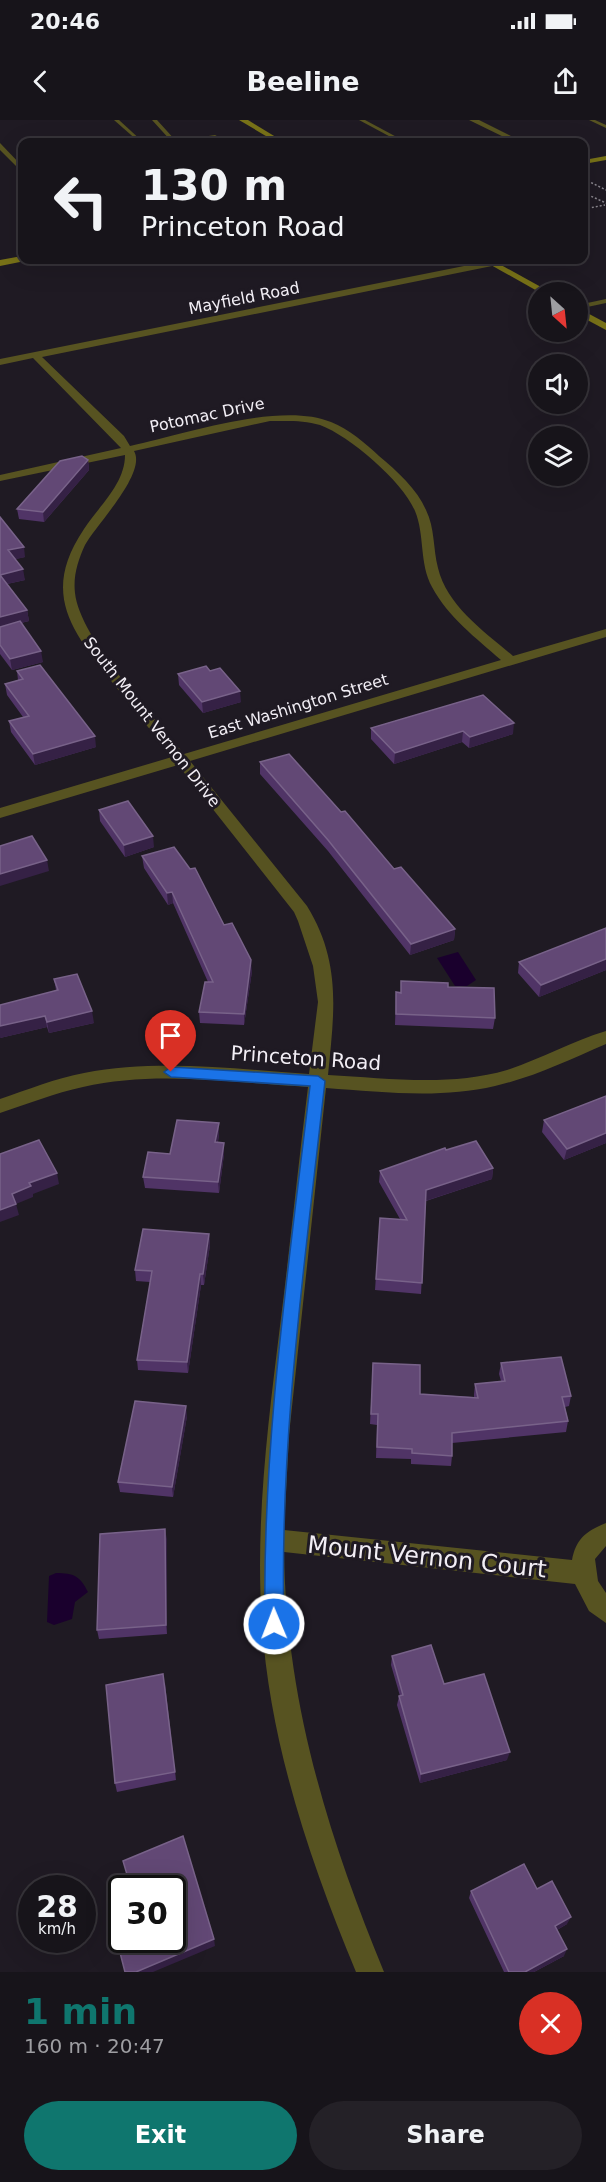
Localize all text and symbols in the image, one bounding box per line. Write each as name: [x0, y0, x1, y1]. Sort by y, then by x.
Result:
text: 20:46: [30, 9, 100, 34]
icon: back: [24, 65, 57, 98]
icon: share: [549, 65, 582, 98]
text: Beeline: [246, 66, 360, 97]
text: 130 m: [141, 161, 287, 210]
icon: left: [42, 162, 120, 240]
text: Princeton Road: [141, 211, 345, 242]
street label: Mayfield Road: [187, 278, 301, 318]
north arrow: [528, 282, 588, 342]
map controls: [528, 282, 588, 486]
button: sound: [528, 354, 588, 414]
street label: Potomac Drive: [148, 394, 266, 436]
button: layers: [528, 426, 588, 486]
street label: South Mount Vernon Drive: [80, 633, 224, 811]
street label: East Washington Street: [206, 670, 390, 742]
pin: [145, 1010, 196, 1072]
icon: arrive: [154, 1019, 187, 1052]
street label: Princeton Road: [230, 1041, 382, 1075]
street label: Mount Vernon Court: [306, 1531, 548, 1583]
position arrow: [242, 1592, 306, 1656]
speed limit sign: 30: [108, 1875, 186, 1953]
text: 28: [36, 1889, 78, 1924]
text: km/h: [38, 1920, 76, 1938]
text: 1 min: [24, 1991, 137, 2032]
button: close: [519, 1992, 582, 2055]
text: 160 m · 20:47: [24, 2034, 165, 2058]
button: Exit: [24, 2101, 297, 2170]
button: Share: [309, 2101, 582, 2170]

